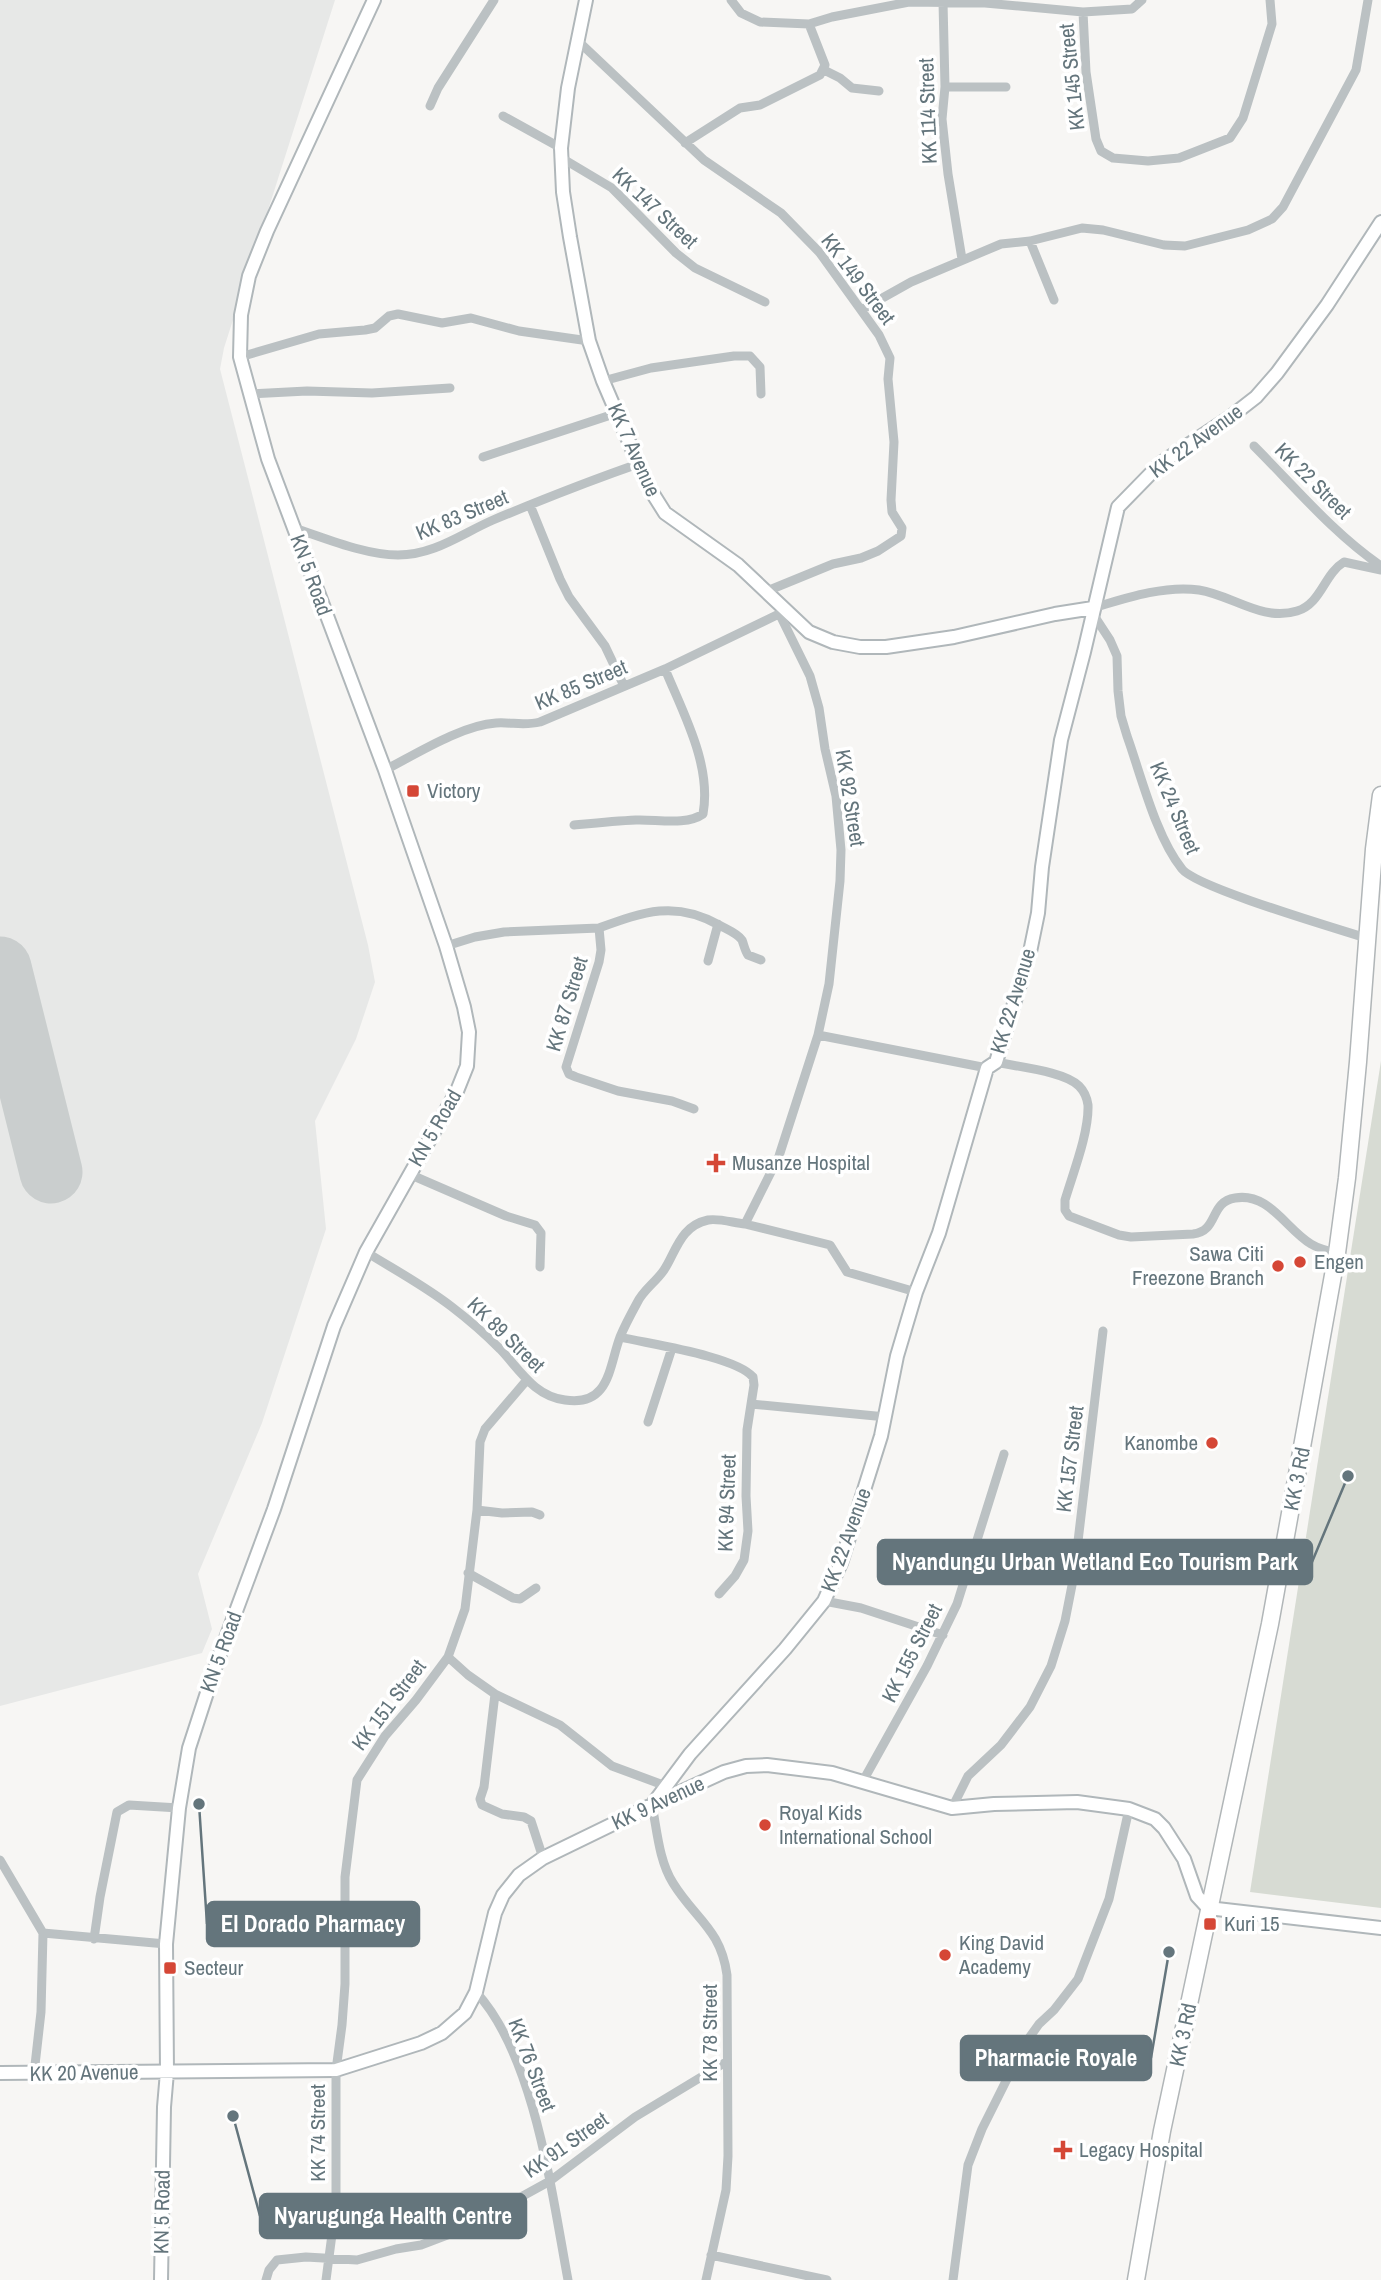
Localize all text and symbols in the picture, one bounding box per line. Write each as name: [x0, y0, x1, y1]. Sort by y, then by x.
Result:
street label: KK 145 Street: [1051, 22, 1092, 132]
street label: KK 114 Street: [911, 57, 944, 164]
street label: KK 147 Street: [606, 160, 705, 255]
street label: KK 149 Street: [815, 227, 902, 330]
street label: KK 22 Avenue: [1143, 397, 1248, 484]
street label: KK 7 Avenue: [601, 399, 668, 501]
street label: KK 22 Street: [1269, 436, 1358, 526]
street label: KK 83 Street: [411, 482, 513, 547]
street label: KN 5 Road: [283, 530, 340, 619]
street label: KK 85 Street: [530, 652, 632, 717]
street label: KK 92 Street: [829, 747, 872, 849]
street label: KK 24 Street: [1143, 757, 1208, 859]
place label: Victory: [427, 776, 481, 805]
marker: Victory: [405, 783, 421, 799]
street label: KK 22 Avenue: [983, 945, 1042, 1057]
street label: KK 87 Street: [538, 953, 595, 1055]
street label: KN 5 Road: [401, 1084, 468, 1171]
place label: Musanze Hospital: [732, 1148, 870, 1177]
marker: Musanze Hospital: [706, 1153, 726, 1173]
place label: Sawa Citi Freezone Branch: [1132, 1239, 1264, 1292]
place label: Engen: [1314, 1247, 1364, 1276]
marker: Engen: [1292, 1254, 1308, 1270]
marker: Sawa Citi Freezone Branch: [1270, 1258, 1286, 1274]
street label: KK 89 Street: [461, 1290, 552, 1379]
street label: KK 157 Street: [1049, 1404, 1090, 1514]
place label: Kanombe: [1124, 1428, 1198, 1457]
marker: Kanombe: [1204, 1435, 1220, 1451]
street label: KK 3 Rd: [1276, 1445, 1317, 1513]
street label: KK 94 Street: [710, 1453, 743, 1552]
street label: KK 22 Avenue: [813, 1484, 878, 1596]
callout: Nyandungu Urban Wetland Eco Tourism Park: [878, 1540, 1312, 1584]
text: Nyandungu Urban Wetland Eco Tourism Park: [892, 1546, 1298, 1577]
street label: KK 155 Street: [874, 1598, 949, 1707]
street label: KN 5 Road: [192, 1607, 249, 1696]
street label: KK 151 Street: [345, 1653, 433, 1756]
street label: KK 9 Avenue: [607, 1768, 709, 1837]
place label: Royal Kids International School: [779, 1798, 932, 1851]
marker: Royal Kids International School: [757, 1817, 773, 1833]
callout: El Dorado Pharmacy: [207, 1902, 419, 1946]
text: El Dorado Pharmacy: [221, 1908, 406, 1939]
place label: Kuri 15: [1224, 1909, 1280, 1938]
marker: Kuri 15: [1202, 1916, 1218, 1932]
place label: King David Academy: [958, 1928, 1044, 1981]
marker: King David Academy: [937, 1947, 953, 1963]
place label: Secteur: [184, 1953, 244, 1982]
marker: Secteur: [162, 1960, 178, 1976]
street label: KK 78 Street: [695, 1984, 724, 2082]
street label: KK 3 Rd: [1162, 2001, 1203, 2069]
street label: KK 76 Street: [501, 2014, 564, 2116]
callout: Pharmacie Royale: [961, 2036, 1151, 2080]
text: Pharmacie Royale: [975, 2042, 1137, 2073]
street label: KK 20 Avenue: [29, 2057, 139, 2088]
street label: KK 74 Street: [303, 2084, 332, 2182]
street label: KK 91 Street: [517, 2105, 614, 2184]
place label: Legacy Hospital: [1079, 2135, 1202, 2164]
marker: Legacy Hospital: [1053, 2140, 1073, 2160]
street label: KN 5 Road: [146, 2170, 177, 2254]
callout: Nyarugunga Health Centre: [260, 2194, 526, 2238]
text: Nyarugunga Health Centre: [274, 2200, 512, 2231]

